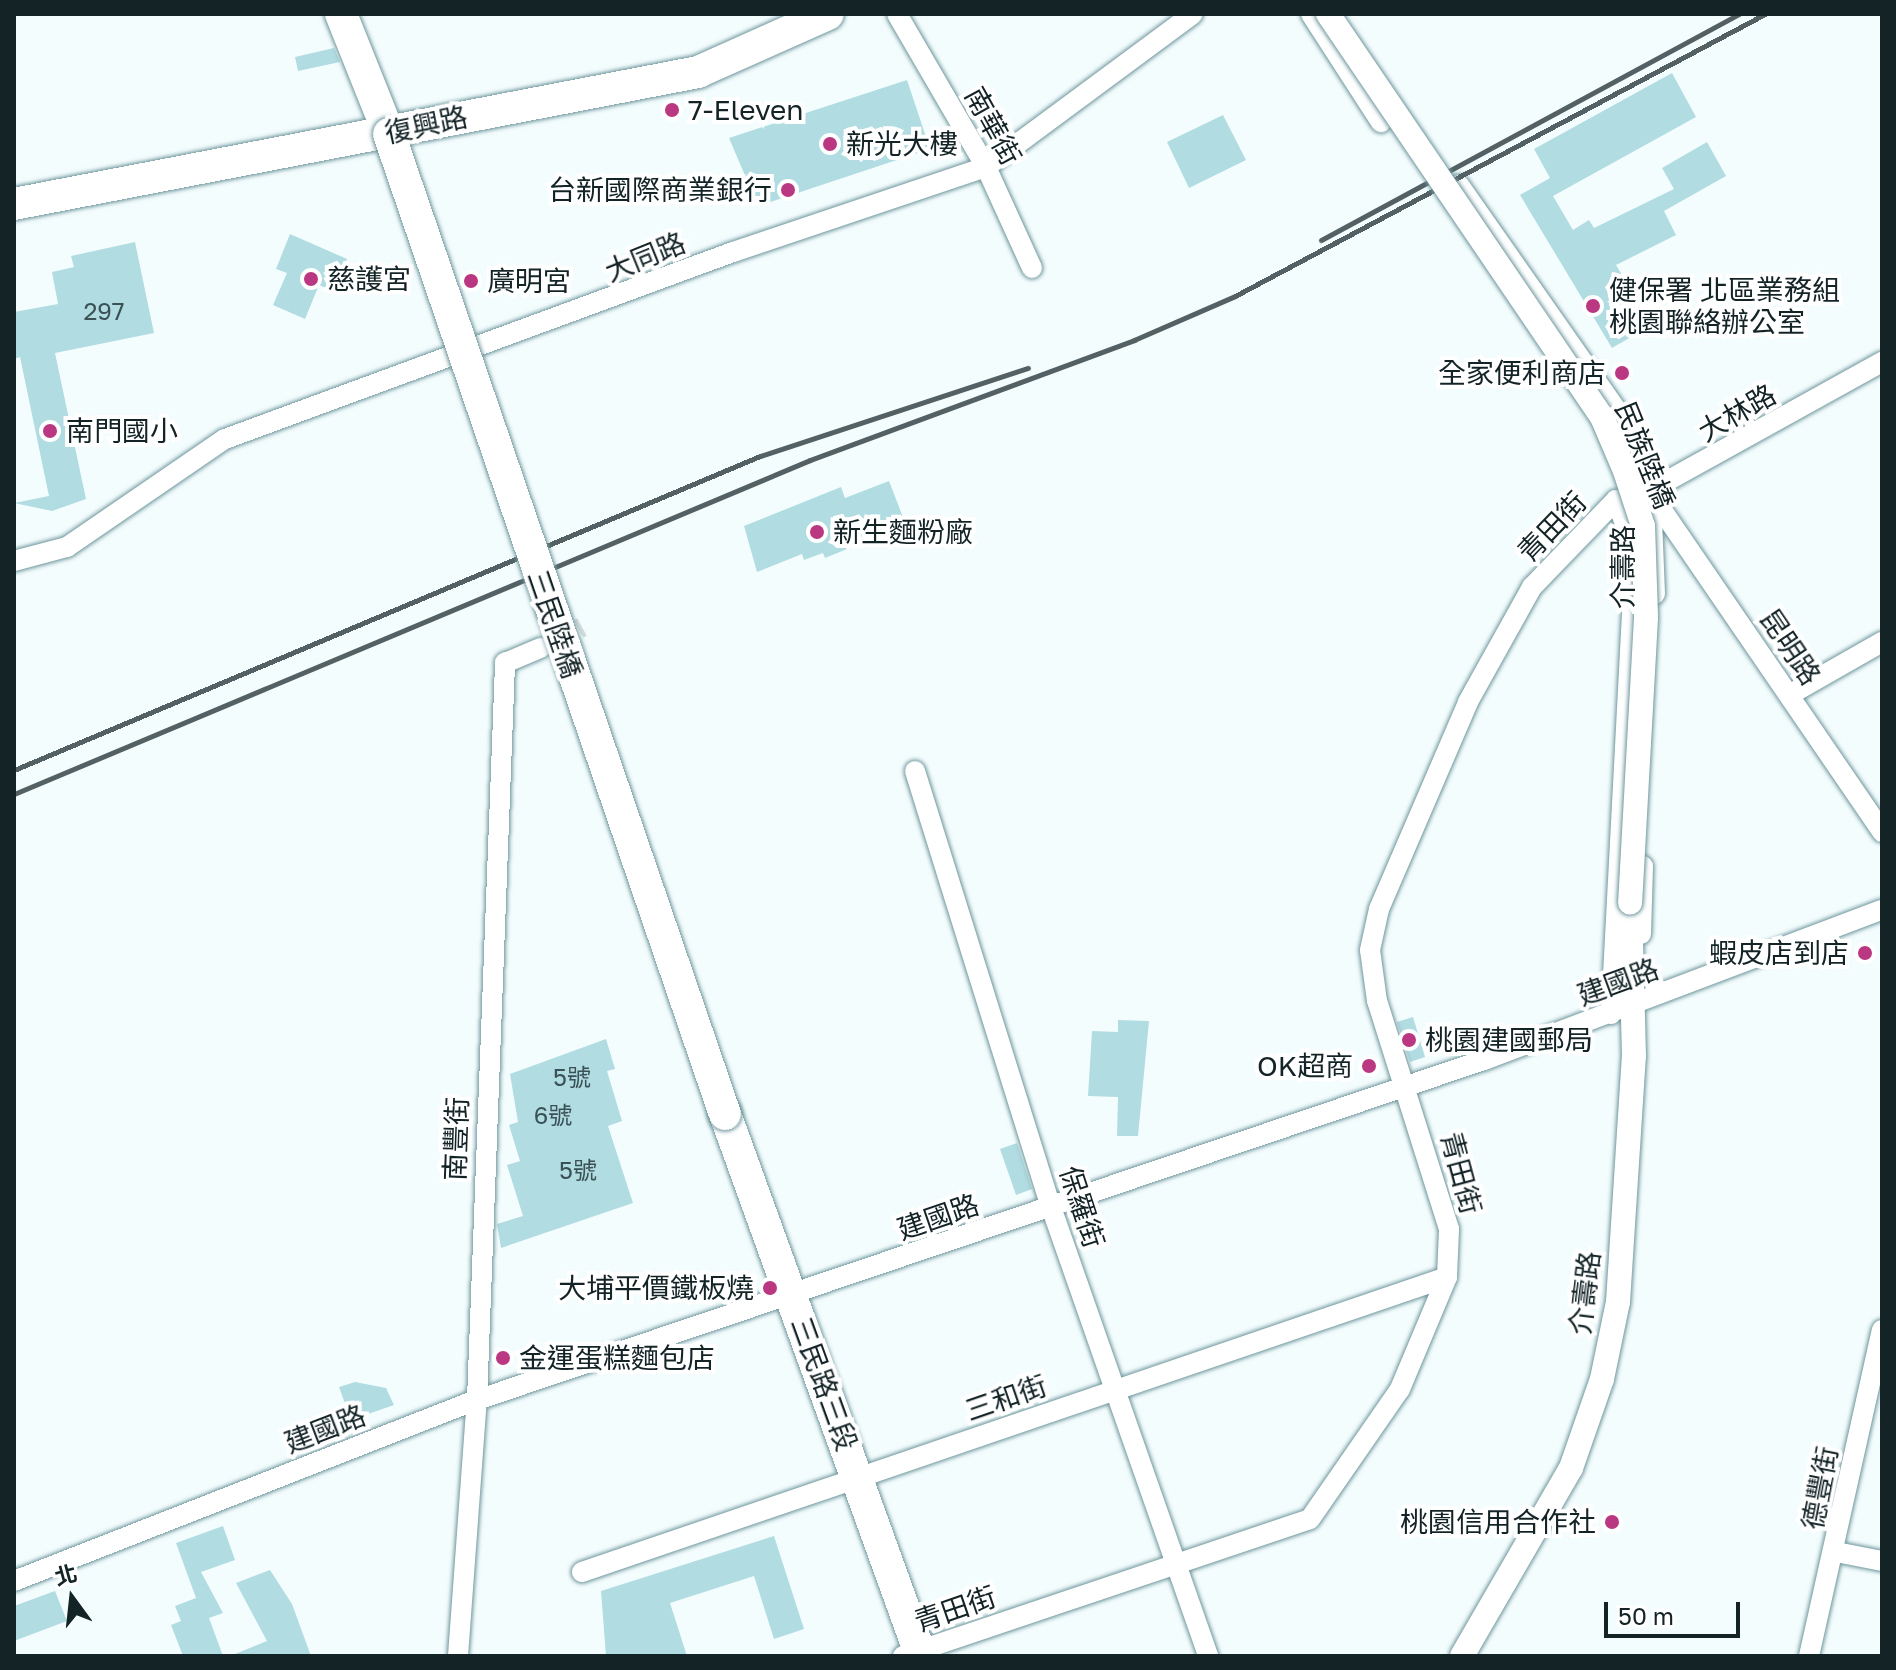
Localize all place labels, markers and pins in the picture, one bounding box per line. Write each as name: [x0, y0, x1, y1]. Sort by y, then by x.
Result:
place label: 7-Eleven: [688, 93, 803, 127]
marker: 7-Eleven: [663, 101, 681, 119]
place label: 新光大樓: [846, 127, 958, 161]
marker: 新光大樓: [821, 135, 839, 153]
place label: 台新國際商業銀行: [548, 173, 772, 207]
marker: 台新國際商業銀行: [779, 181, 797, 199]
place label: 慈護宮: [327, 262, 411, 296]
place label: 廣明宮: [487, 264, 571, 298]
marker: 慈護宮: [302, 270, 320, 288]
marker: 廣明宮: [462, 272, 480, 290]
place label: 健保署 北區業務組 桃園聯絡辦公室: [1609, 273, 1840, 339]
marker: 健保署 北區業務組 桃園聯絡辦公室: [1584, 297, 1602, 315]
place label: 全家便利商店: [1438, 356, 1606, 390]
marker: 全家便利商店: [1613, 364, 1631, 382]
place label: 南門國小: [66, 414, 178, 448]
marker: 南門國小: [41, 422, 59, 440]
place label: 新生麵粉廠: [833, 515, 973, 549]
marker: 新生麵粉廠: [808, 523, 826, 541]
place label: 蝦皮店到店: [1709, 936, 1849, 970]
marker: 蝦皮店到店: [1856, 944, 1874, 962]
place label: 桃園建國郵局: [1425, 1023, 1593, 1057]
marker: 桃園建國郵局: [1400, 1031, 1418, 1049]
place label: OK超商: [1257, 1049, 1353, 1083]
marker: OK超商: [1360, 1057, 1378, 1075]
place label: 大埔平價鐵板燒: [558, 1271, 754, 1305]
marker: 大埔平價鐵板燒: [761, 1279, 779, 1297]
place label: 金運蛋糕麵包店: [519, 1341, 715, 1375]
marker: 金運蛋糕麵包店: [494, 1349, 512, 1367]
place label: 桃園信用合作社: [1400, 1505, 1596, 1539]
marker: 桃園信用合作社: [1603, 1513, 1621, 1531]

